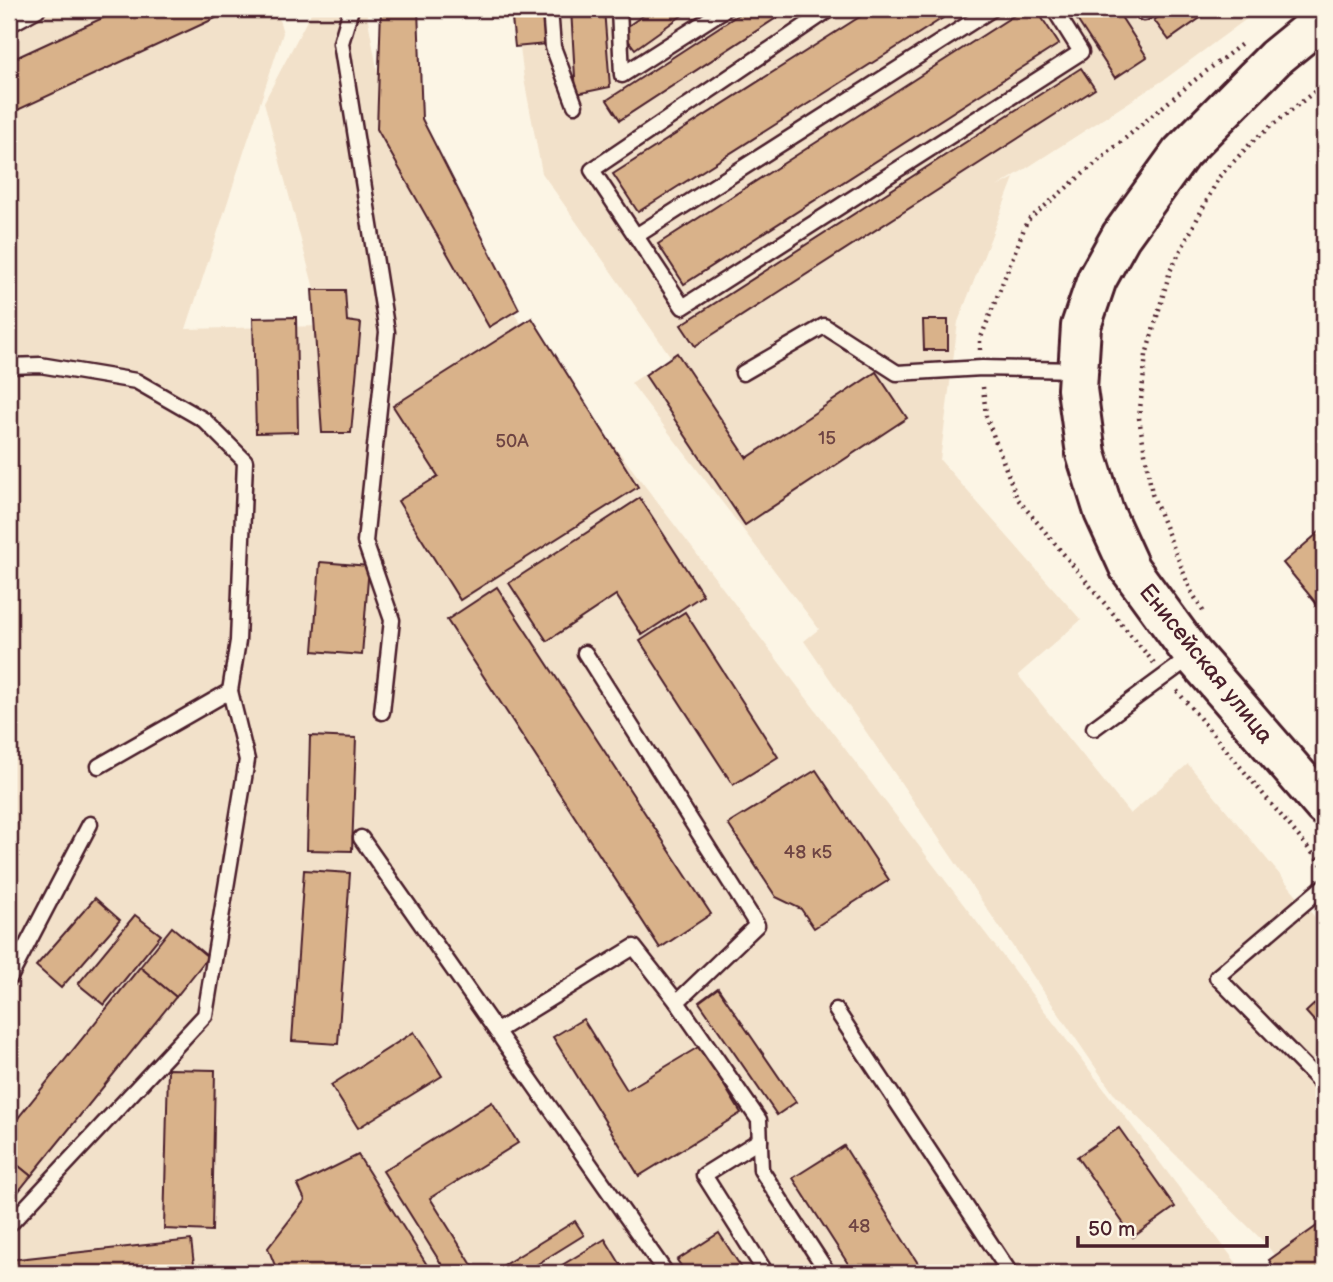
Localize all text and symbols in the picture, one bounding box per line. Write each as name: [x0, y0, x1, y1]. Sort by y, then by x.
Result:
house number: 15: [818, 427, 836, 450]
house number: 50А: [495, 430, 529, 453]
street label: Енисейская улица: [1133, 578, 1279, 750]
house number: 48 к5: [784, 841, 833, 864]
scale bar: [1078, 1205, 1266, 1249]
house number: 48: [848, 1215, 870, 1238]
text: 50 m: [1088, 1217, 1135, 1242]

